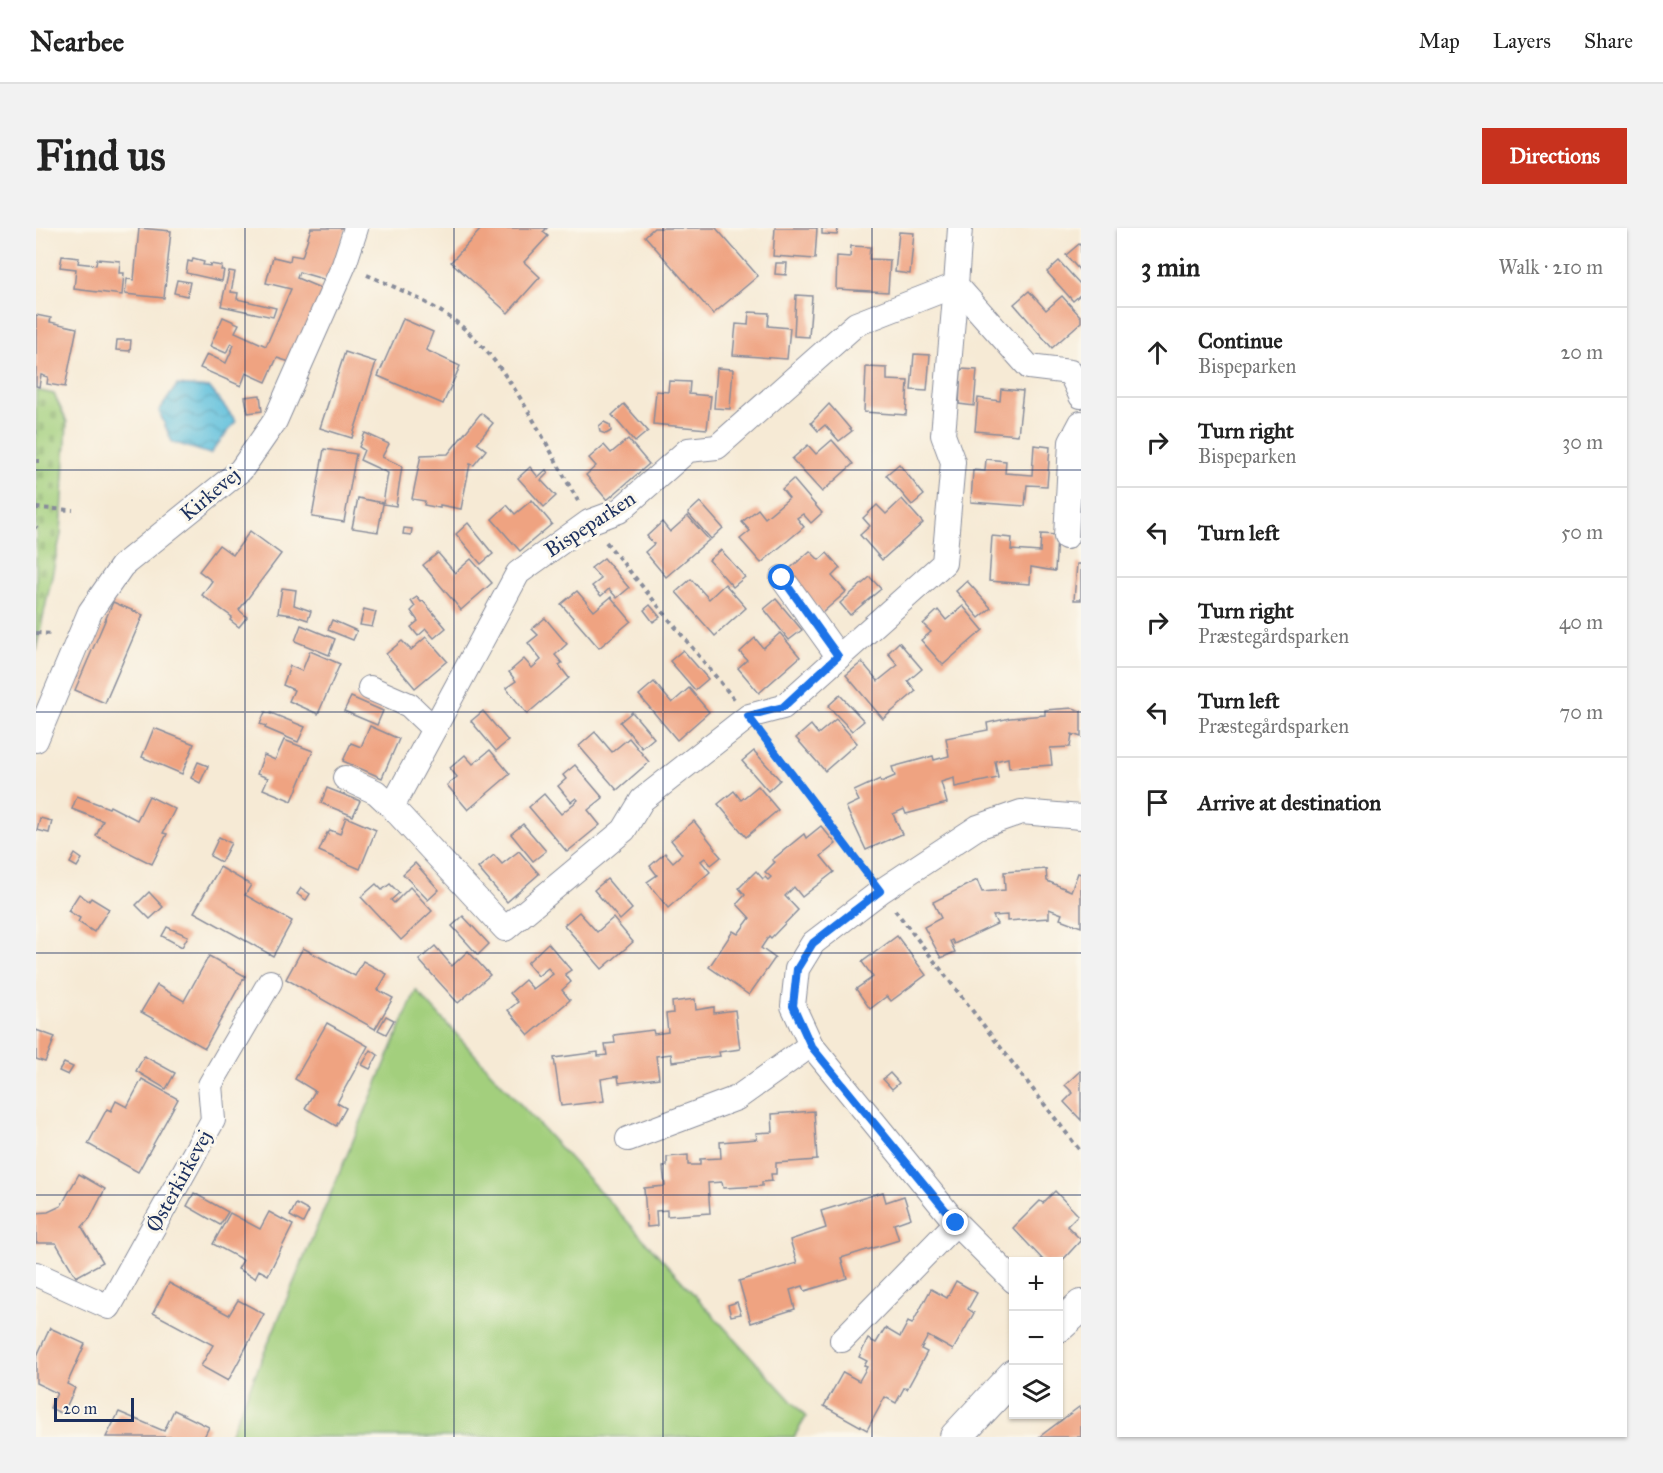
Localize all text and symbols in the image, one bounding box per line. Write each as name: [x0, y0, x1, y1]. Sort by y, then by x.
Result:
text: Nearbee: [30, 24, 124, 59]
text: Map: [1419, 28, 1460, 54]
text: Layers: [1493, 28, 1551, 54]
text: Share: [1584, 28, 1633, 54]
button: Directions: [1482, 128, 1627, 184]
text: Find us: [36, 130, 166, 182]
text: 3 min: [1141, 251, 1200, 283]
text: Walk · 210 m: [1498, 255, 1603, 279]
text: Continue: [1198, 327, 1283, 354]
icon: ahead: [1141, 336, 1174, 369]
text: 20 m: [1560, 340, 1603, 364]
text: Bispeparken: [1198, 354, 1296, 378]
text: Turn right: [1198, 417, 1294, 444]
icon: right: [1141, 426, 1174, 459]
text: 30 m: [1562, 430, 1603, 454]
text: Bispeparken: [1198, 444, 1296, 468]
street label: Kirkevej: [175, 461, 245, 527]
street label: Bispeparken: [540, 485, 640, 563]
icon: left: [1141, 516, 1174, 549]
text: Turn left: [1198, 519, 1280, 546]
text: 50 m: [1561, 520, 1603, 544]
route start: [768, 564, 794, 590]
text: Turn right: [1198, 597, 1294, 624]
icon: right: [1141, 606, 1174, 639]
text: 40 m: [1559, 610, 1603, 634]
text: Præstegårdsparken: [1198, 624, 1349, 648]
text: Turn left: [1198, 687, 1280, 714]
icon: left: [1141, 696, 1174, 729]
text: 70 m: [1560, 700, 1603, 724]
text: Præstegårdsparken: [1198, 714, 1349, 738]
icon: arrive: [1141, 786, 1174, 819]
text: Arrive at destination: [1198, 789, 1381, 816]
street label: Østerkirkevej: [140, 1125, 218, 1237]
route end: [942, 1209, 968, 1235]
map controls: [1009, 1257, 1063, 1419]
button: +: [1009, 1257, 1063, 1311]
button: −: [1009, 1311, 1063, 1365]
button: layers: [1009, 1365, 1063, 1419]
scale bar: [54, 1395, 134, 1422]
text: 20 m: [63, 1399, 97, 1418]

